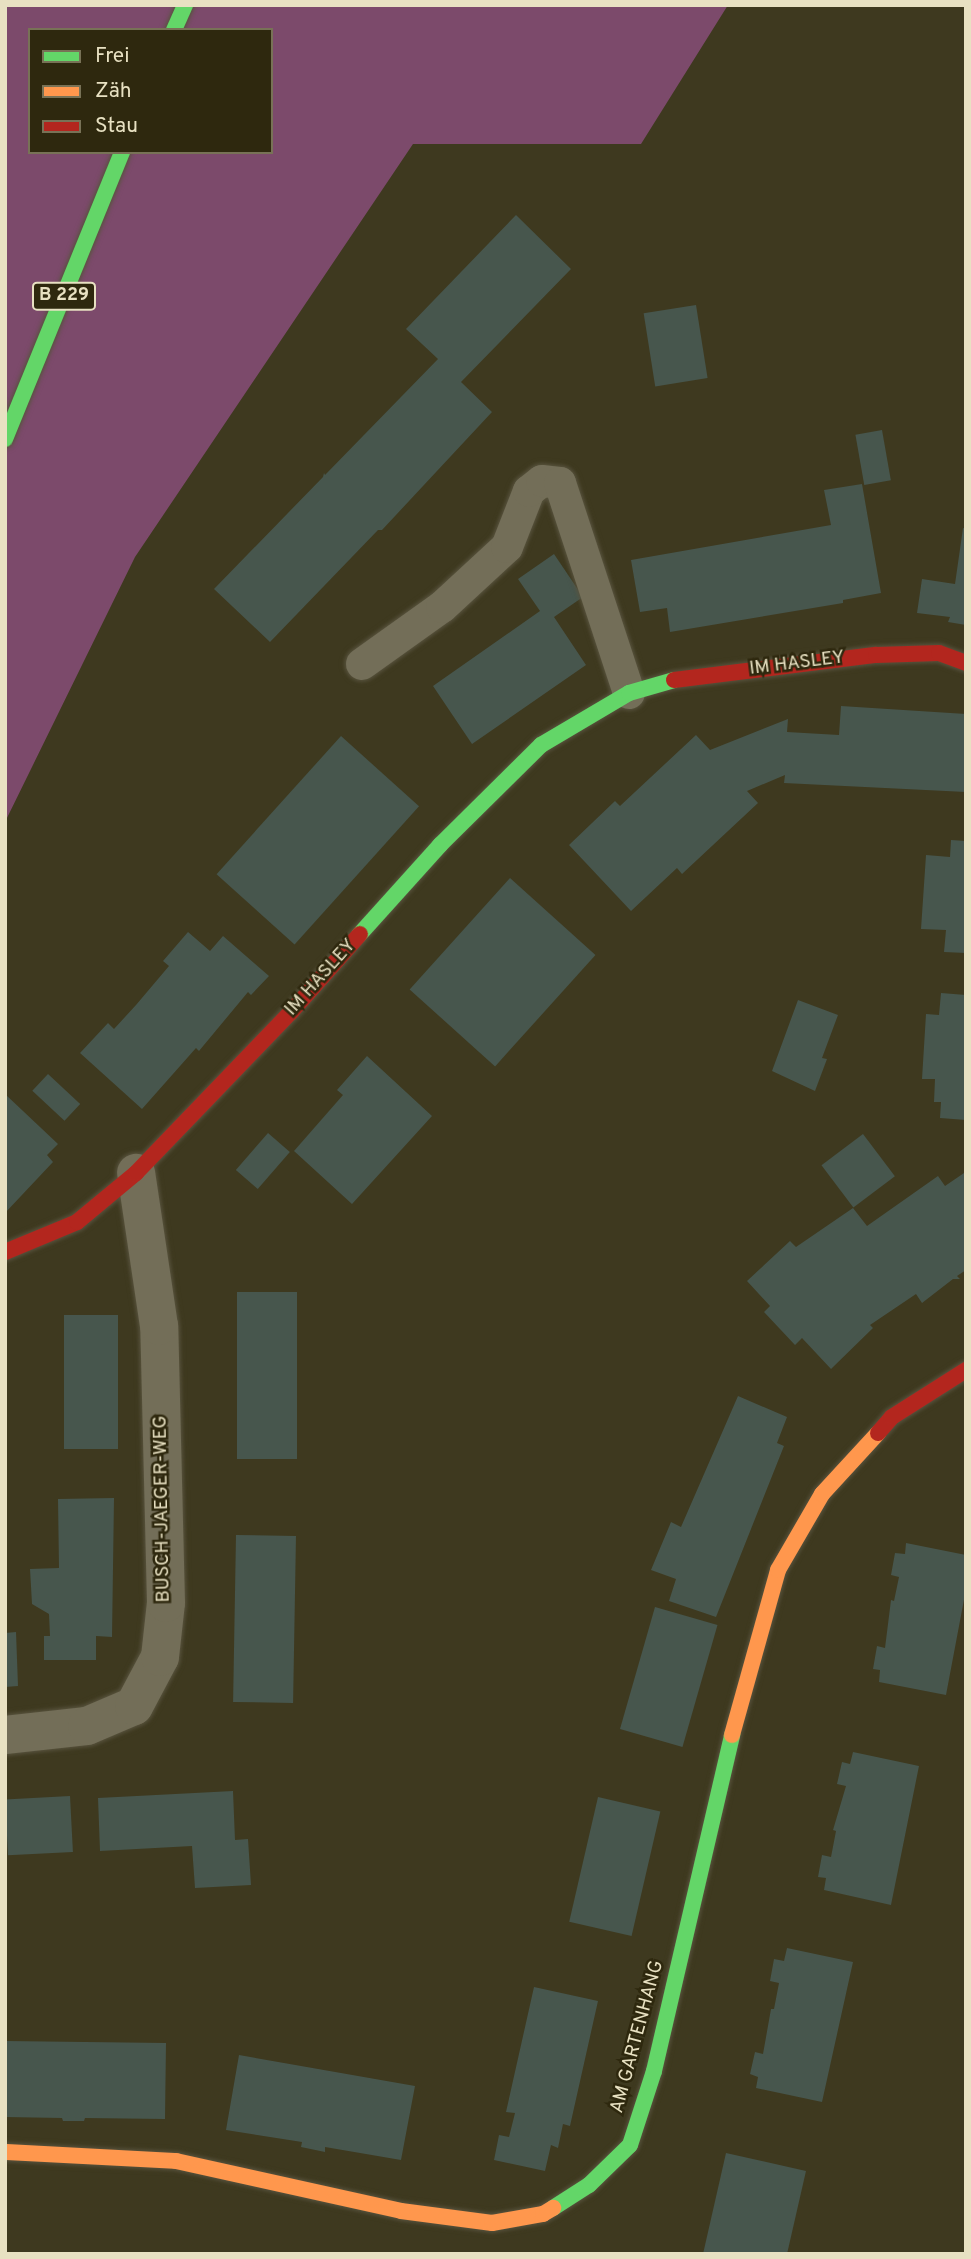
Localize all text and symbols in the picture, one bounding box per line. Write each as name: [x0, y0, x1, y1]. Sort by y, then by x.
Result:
legend: [28, 28, 273, 154]
text: Frei: [95, 43, 130, 70]
text: Zäh: [95, 78, 132, 105]
text: Stau: [95, 113, 138, 140]
road number: B 229: [31, 282, 97, 310]
street label: IM HASLEY: [748, 647, 846, 681]
street label: IM HASLEY: [280, 935, 362, 1021]
street label: BUSCH-JAEGER-WEG: [150, 1415, 176, 1603]
street label: AM GARTENHANG: [607, 1958, 669, 2116]

